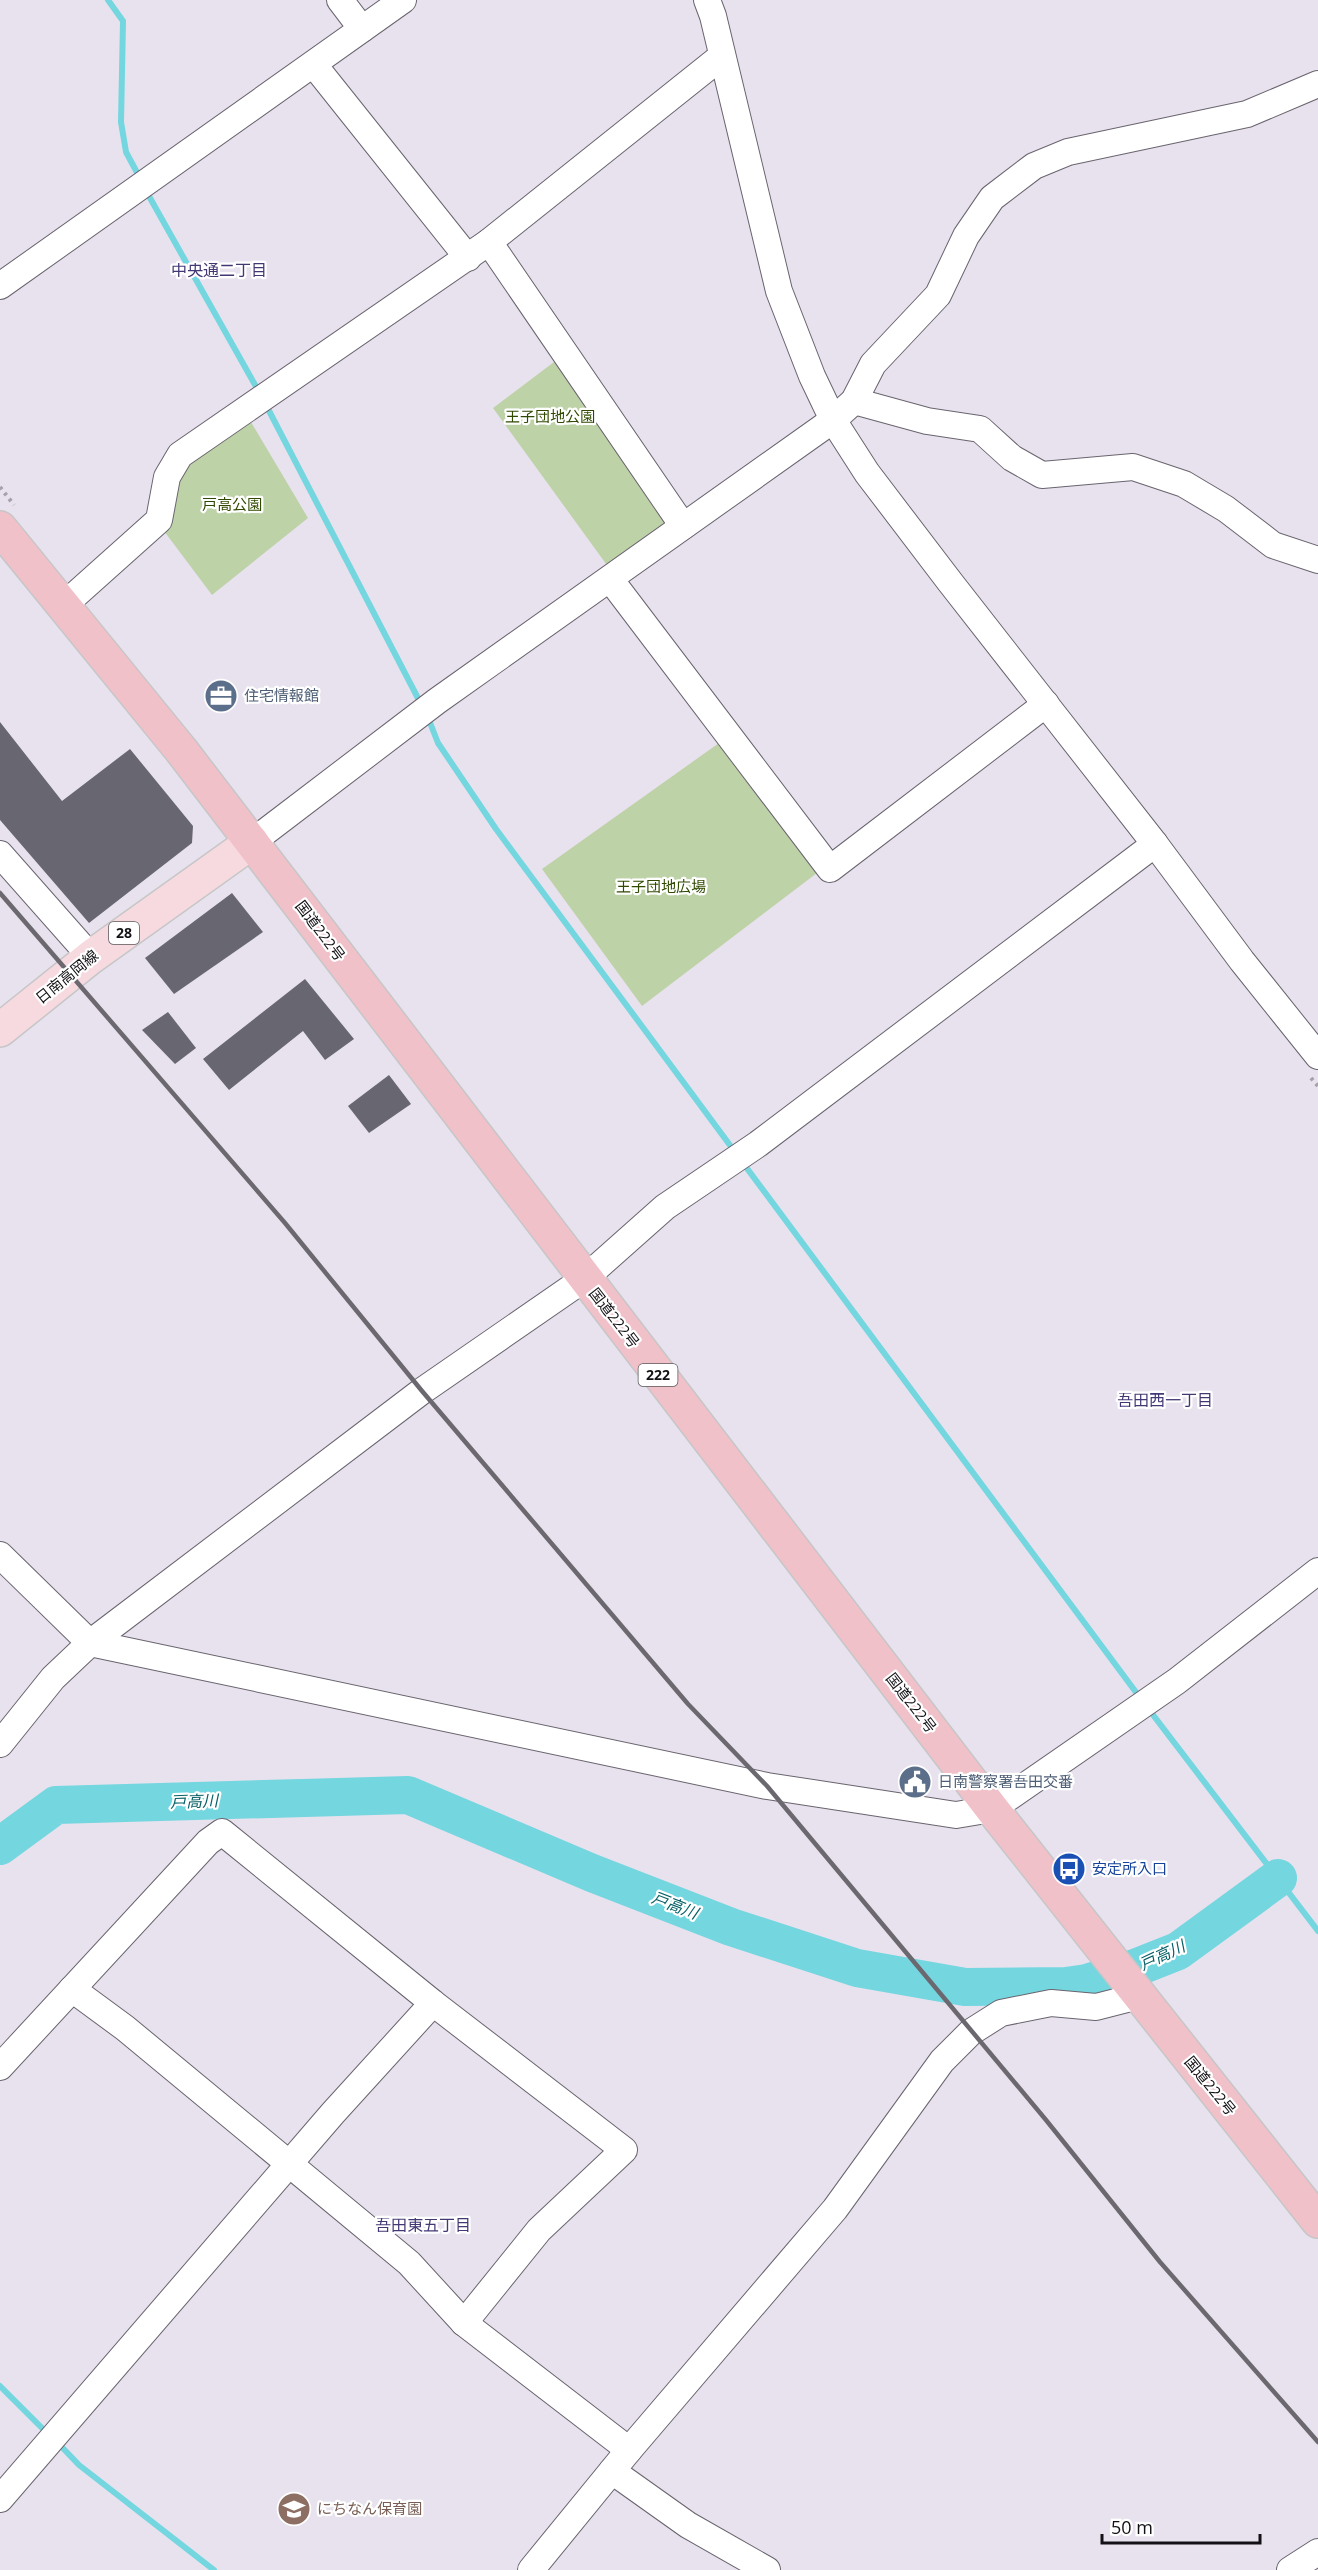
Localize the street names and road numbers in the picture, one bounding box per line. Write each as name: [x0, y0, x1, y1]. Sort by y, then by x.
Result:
street label: 国道222号: [292, 896, 350, 965]
road number: 28: [109, 922, 139, 944]
street label: 日南高岡線: [31, 945, 102, 1008]
street label: 国道222号: [585, 1283, 644, 1351]
road number: 222: [638, 1364, 678, 1386]
street label: 国道222号: [882, 1668, 941, 1736]
street label: 国道222号: [1181, 2052, 1241, 2119]

